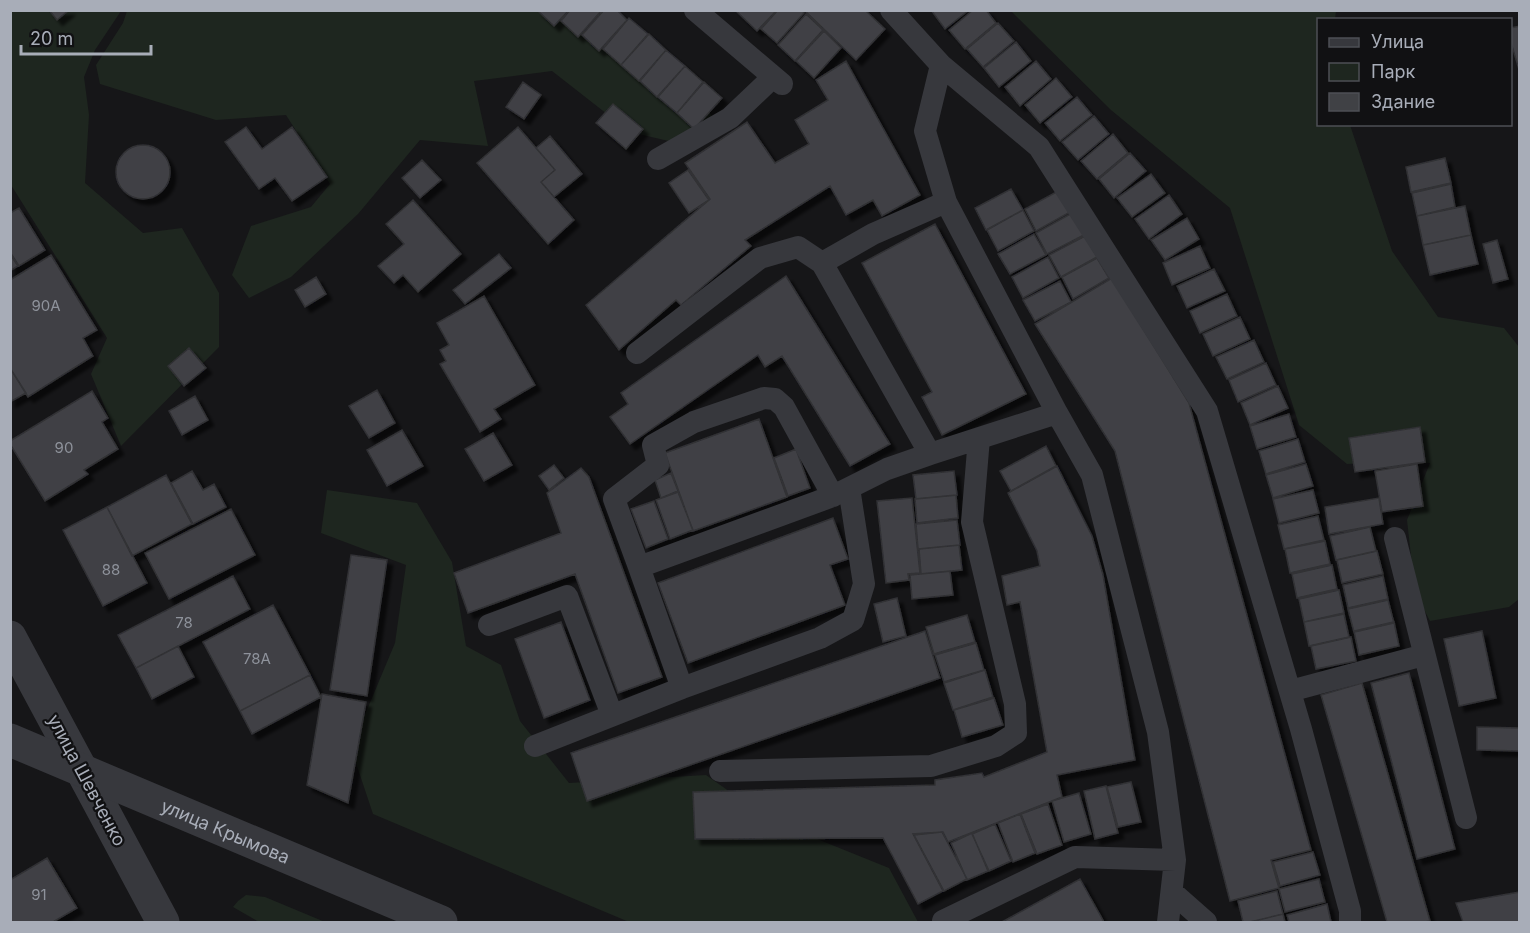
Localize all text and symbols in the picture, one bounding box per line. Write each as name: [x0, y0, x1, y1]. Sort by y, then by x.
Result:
scale bar: [21, 18, 152, 56]
legend: [1317, 18, 1512, 126]
text: 20 m: [30, 28, 73, 49]
text: Улица: [1371, 31, 1424, 52]
text: Парк: [1371, 61, 1416, 82]
text: Здание: [1371, 91, 1435, 112]
house number: 90А: [31, 296, 61, 315]
house number: 90: [55, 438, 73, 457]
house number: 88: [102, 560, 120, 579]
house number: 78: [175, 613, 193, 632]
house number: 78А: [243, 649, 271, 668]
street label: улица Шевченко: [44, 711, 130, 849]
street label: улица Крымова: [158, 795, 293, 867]
house number: 91: [31, 885, 47, 904]

